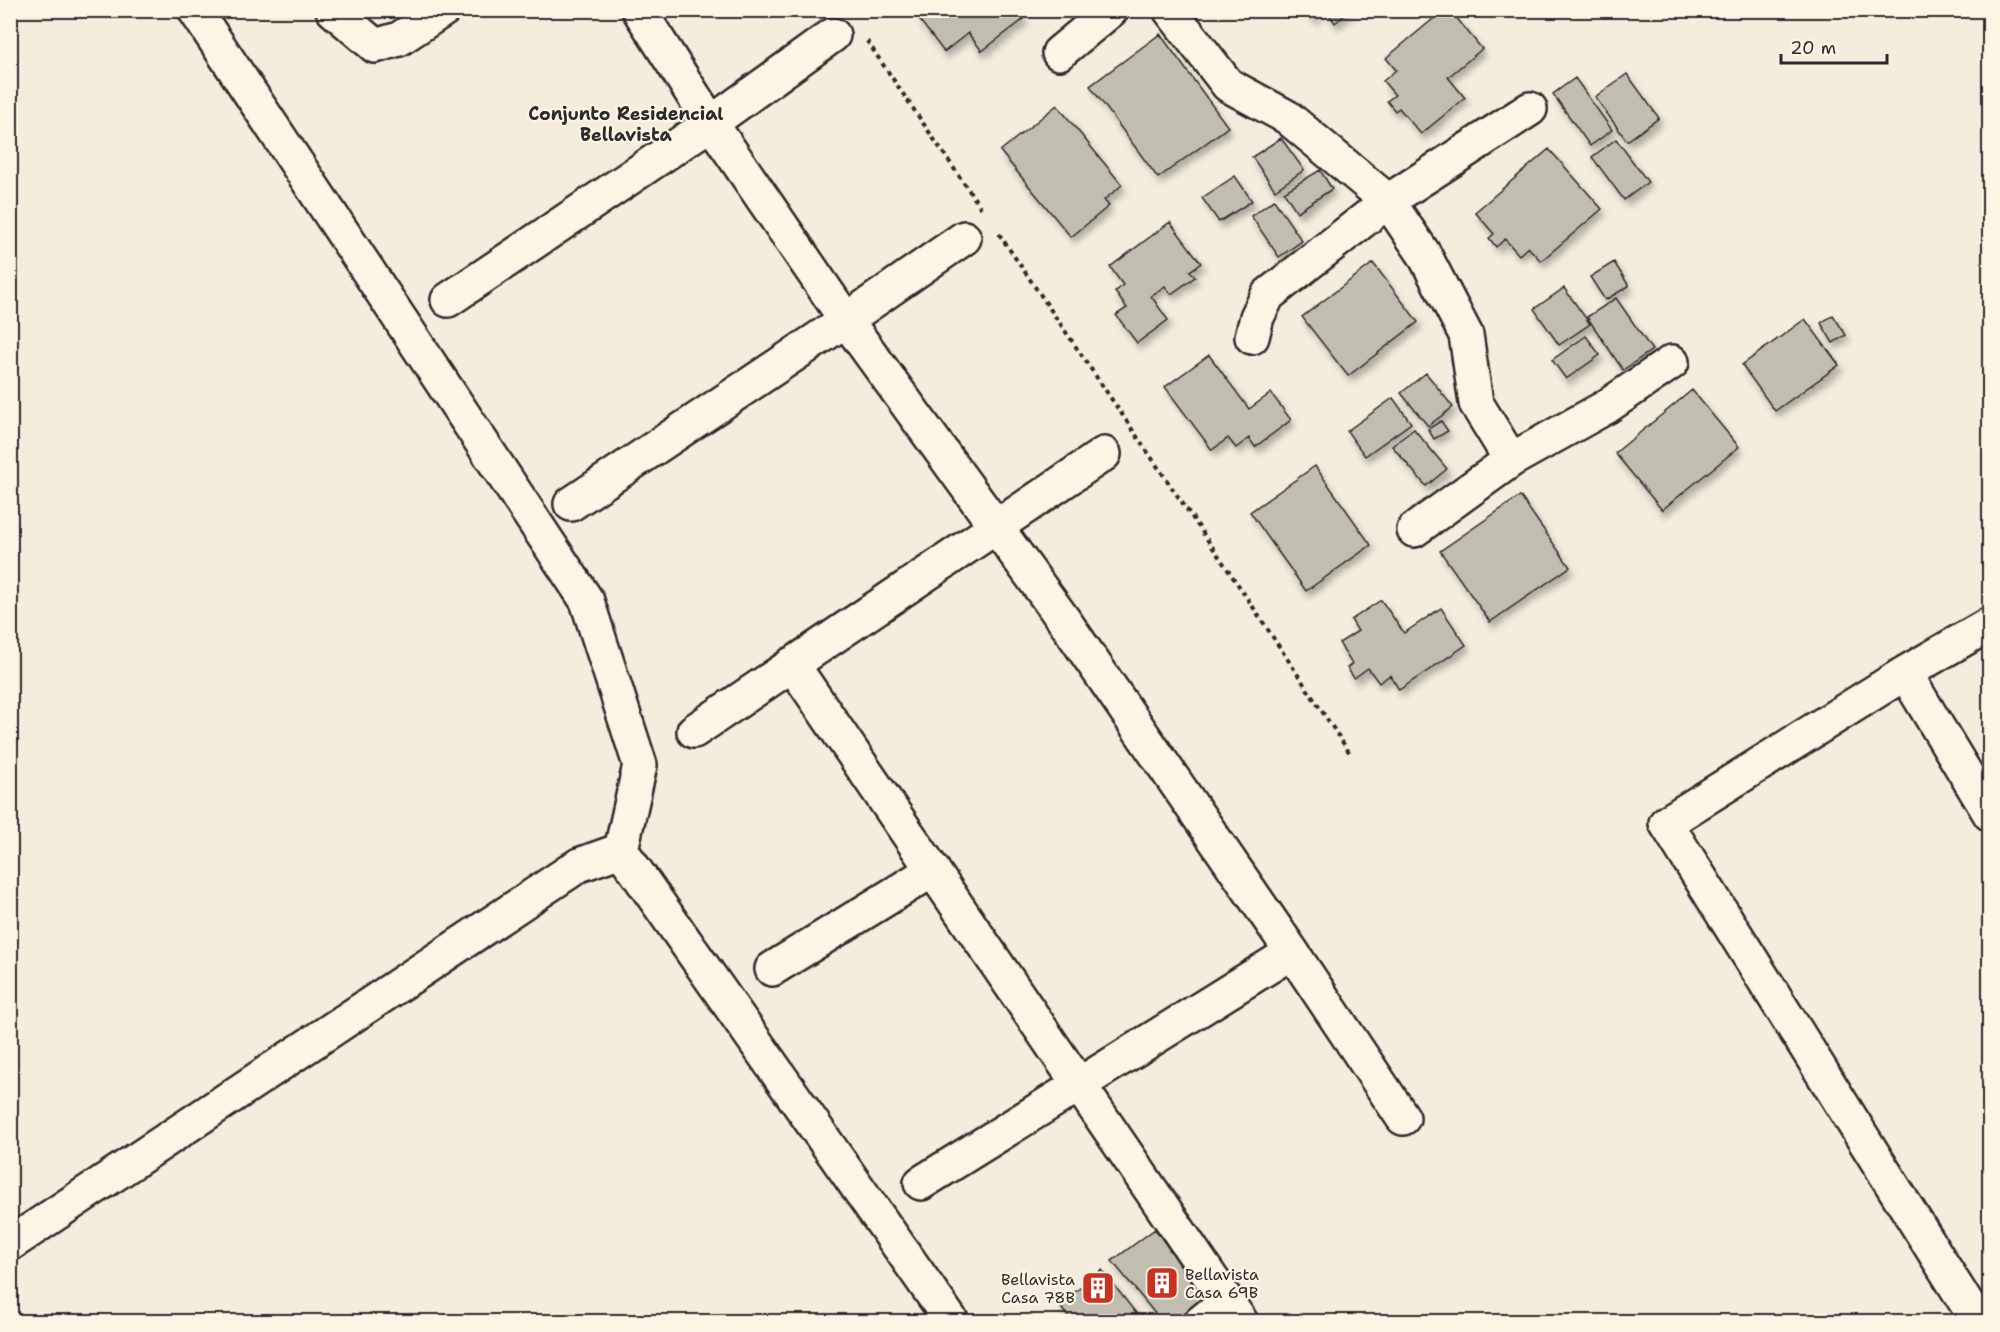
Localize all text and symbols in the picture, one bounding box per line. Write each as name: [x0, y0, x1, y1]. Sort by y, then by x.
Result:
scale bar: [1781, 27, 1888, 65]
text: 20 m: [1790, 36, 1836, 60]
district label: Conjunto Residencial Bellavista: [528, 102, 724, 147]
place label: Bellavista Casa 69B: [1185, 1264, 1259, 1303]
building icon: Bellavista Casa 69B: [1144, 1265, 1180, 1301]
place label: Bellavista Casa 78B: [1001, 1269, 1075, 1308]
building icon: Bellavista Casa 78B: [1080, 1270, 1116, 1306]

